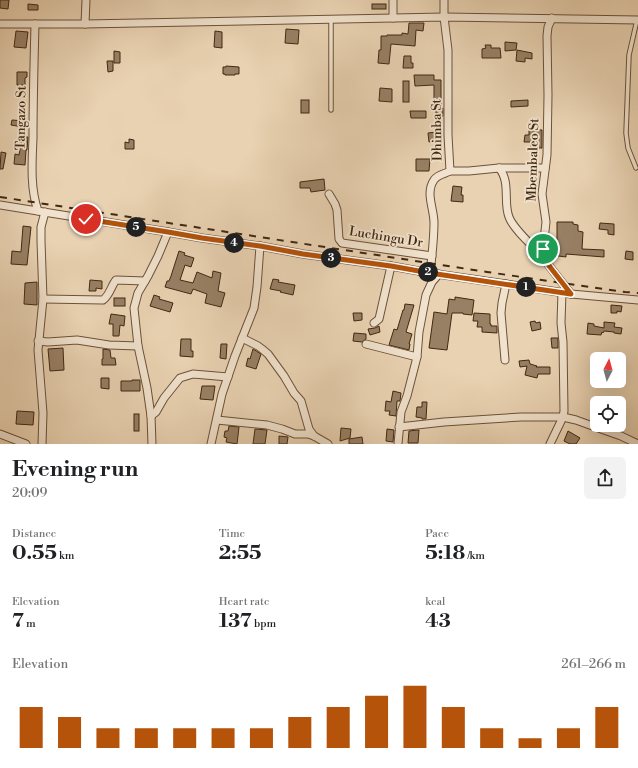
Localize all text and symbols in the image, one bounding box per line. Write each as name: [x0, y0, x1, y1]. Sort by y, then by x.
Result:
street label: Tangazo St: [12, 85, 30, 150]
street label: Dhimba St: [428, 98, 446, 161]
street label: Mbembaleo St: [524, 118, 542, 202]
pin: [69, 202, 103, 236]
icon: check: [75, 208, 97, 230]
pin: 5: [126, 217, 146, 237]
text: 5: [133, 220, 139, 234]
street label: Luchingu Dr: [348, 223, 425, 251]
pin: [526, 232, 560, 266]
pin: 4: [224, 233, 244, 253]
text: 4: [230, 236, 238, 250]
icon: arrive: [532, 238, 554, 260]
pin: 3: [321, 248, 341, 268]
text: 3: [328, 251, 334, 265]
pin: 2: [418, 262, 438, 282]
text: 2: [425, 265, 431, 279]
pin: 1: [516, 277, 536, 297]
text: 1: [523, 280, 529, 294]
north arrow: [590, 352, 626, 388]
map controls: [590, 352, 626, 432]
button: locate: [590, 396, 626, 432]
text: Evening run: [12, 456, 138, 483]
button: share: [584, 457, 626, 499]
text: 20:09: [12, 485, 47, 501]
text: Distance: [12, 527, 56, 541]
text: Time: [219, 527, 245, 541]
text: Pace: [425, 527, 449, 541]
text: 0.55: [12, 541, 57, 566]
text: 2:55: [219, 541, 261, 566]
text: 5:18: [425, 541, 465, 566]
text: km: [57, 549, 74, 563]
text: /km: [465, 549, 485, 563]
text: Elevation: [12, 595, 60, 609]
text: Heart rate: [219, 595, 269, 609]
text: kcal: [425, 595, 445, 609]
text: 7: [12, 609, 24, 634]
text: 137: [219, 609, 252, 634]
text: 43: [425, 609, 451, 634]
text: m: [24, 617, 36, 631]
text: bpm: [252, 617, 276, 631]
text: Elevation: [12, 656, 68, 672]
text: 261–266 m: [561, 656, 626, 672]

